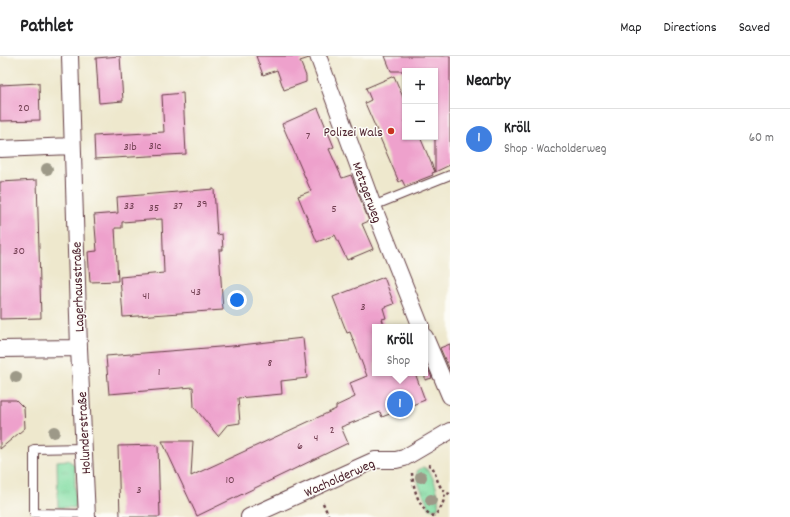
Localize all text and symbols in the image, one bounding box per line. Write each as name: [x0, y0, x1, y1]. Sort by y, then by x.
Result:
text: Pathlet: [20, 14, 73, 41]
text: Map: [620, 18, 642, 38]
text: Directions: [664, 18, 717, 38]
text: Saved: [739, 18, 770, 38]
map controls: [402, 68, 438, 140]
button: +: [402, 68, 438, 104]
text: Nearby: [466, 70, 510, 94]
house number: 20: [18, 100, 30, 117]
button: −: [402, 104, 438, 140]
text: Kröll: [504, 118, 530, 140]
place label: Polizei Wals: [323, 123, 383, 143]
marker: Polizei Wals: [386, 126, 396, 136]
house number: 7: [306, 128, 311, 145]
text: 1: [478, 129, 480, 148]
text: 60 m: [749, 129, 774, 148]
house number: 31c: [149, 138, 162, 155]
house number: 31b: [123, 139, 137, 156]
text: Shop · Wacholderweg: [504, 140, 606, 159]
street label: Metzgerweg: [346, 159, 386, 226]
house number: 39: [197, 196, 207, 213]
house number: 33: [124, 198, 134, 215]
house number: 37: [173, 198, 183, 215]
house number: 35: [149, 200, 159, 217]
house number: 5: [331, 201, 337, 218]
street label: Lagerhausstraße: [67, 241, 91, 332]
house number: 30: [13, 243, 25, 260]
house number: 43: [191, 284, 201, 301]
house number: 41: [142, 288, 150, 305]
your location: [227, 290, 247, 310]
house number: 3: [360, 299, 366, 316]
popup: [372, 324, 428, 376]
text: Kröll: [387, 330, 413, 352]
text: Shop: [387, 352, 410, 371]
house number: 8: [268, 355, 273, 372]
house number: 1: [158, 364, 160, 381]
pin: 1: [387, 389, 413, 419]
street label: Holunderstraße: [73, 391, 97, 475]
house number: 2: [329, 422, 335, 439]
house number: 4: [314, 430, 319, 447]
house number: 6: [297, 438, 303, 455]
street label: Wacholderweg: [301, 454, 378, 503]
house number: 10: [225, 472, 235, 489]
house number: 3: [136, 482, 142, 499]

